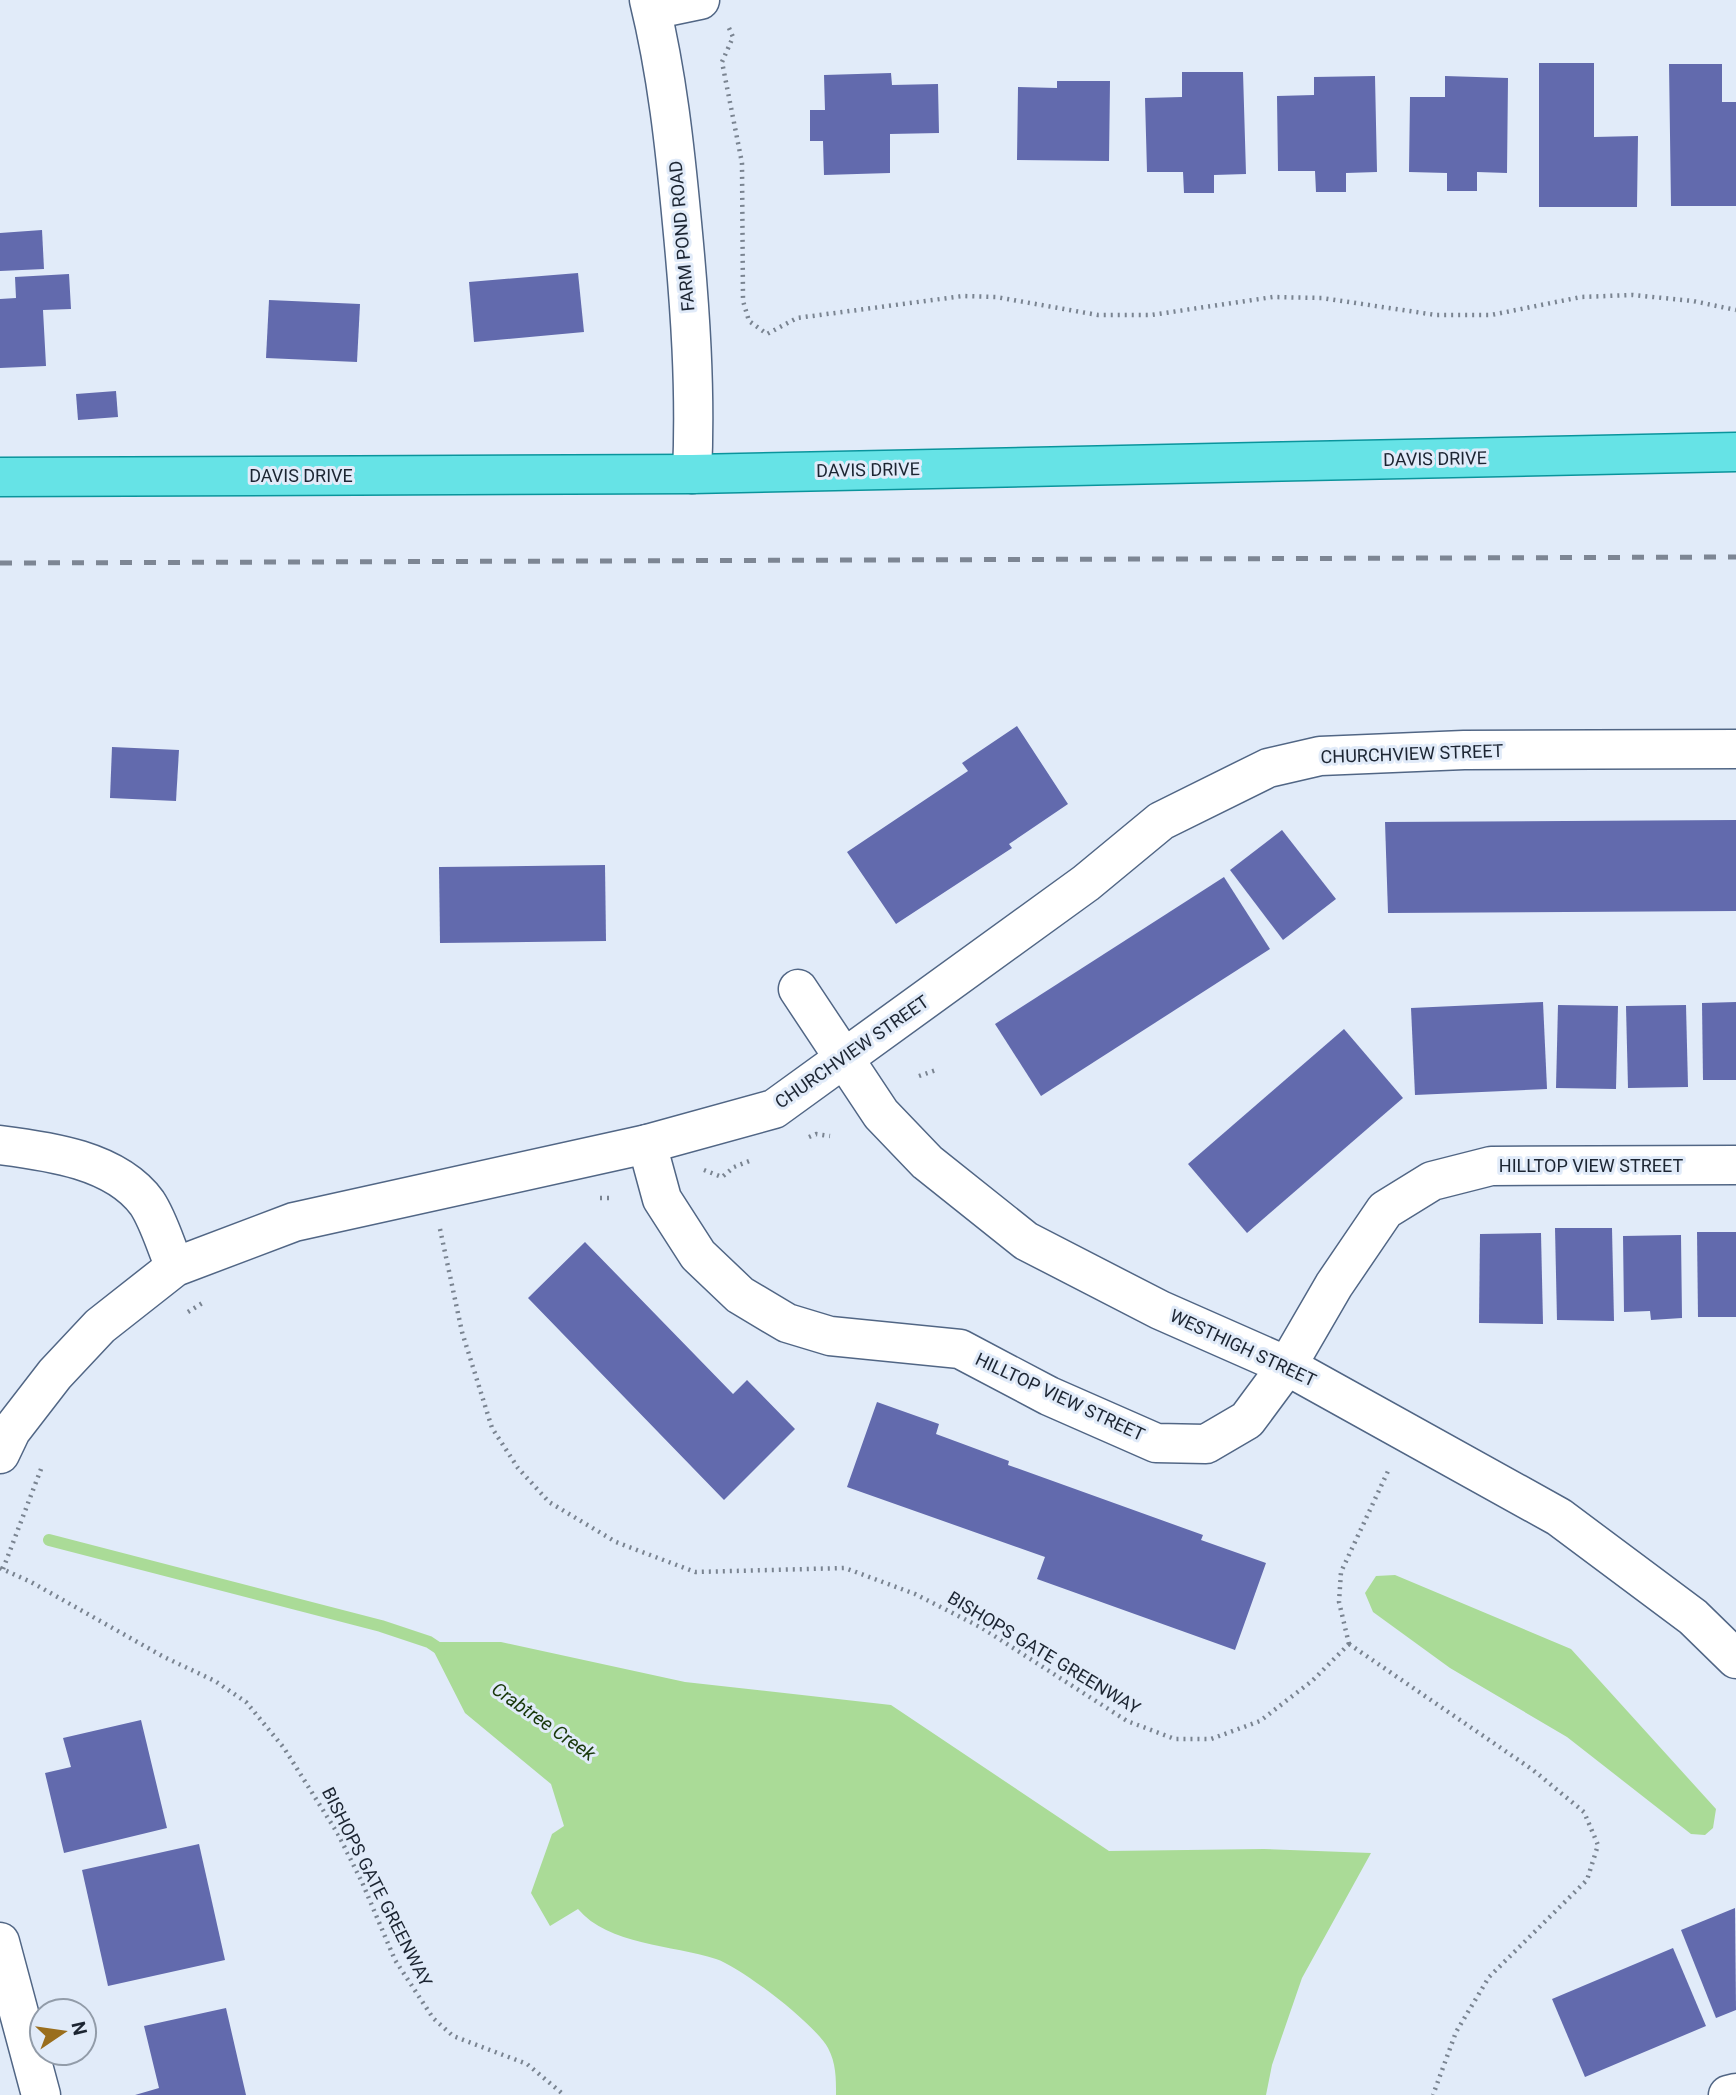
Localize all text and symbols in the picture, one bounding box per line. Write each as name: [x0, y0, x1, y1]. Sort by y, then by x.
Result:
street label: FARM POND ROAD: [664, 160, 699, 312]
street label: DAVIS DRIVE: [1383, 447, 1487, 470]
street label: DAVIS DRIVE: [816, 458, 920, 481]
street label: DAVIS DRIVE: [249, 465, 353, 486]
street label: CHURCHVIEW STREET: [1320, 740, 1504, 767]
street label: CHURCHVIEW STREET: [771, 990, 933, 1113]
street label: HILLTOP VIEW STREET: [1499, 1155, 1683, 1176]
street label: WESTHIGH STREET: [1167, 1304, 1320, 1391]
street label: HILLTOP VIEW STREET: [972, 1348, 1148, 1445]
street label: BISHOPS GATE GREENWAY: [944, 1587, 1144, 1719]
water label: Crabtree Creek: [487, 1677, 601, 1766]
street label: BISHOPS GATE GREENWAY: [318, 1784, 437, 1990]
north arrow: [28, 1997, 98, 2067]
text: N: [66, 2019, 92, 2037]

